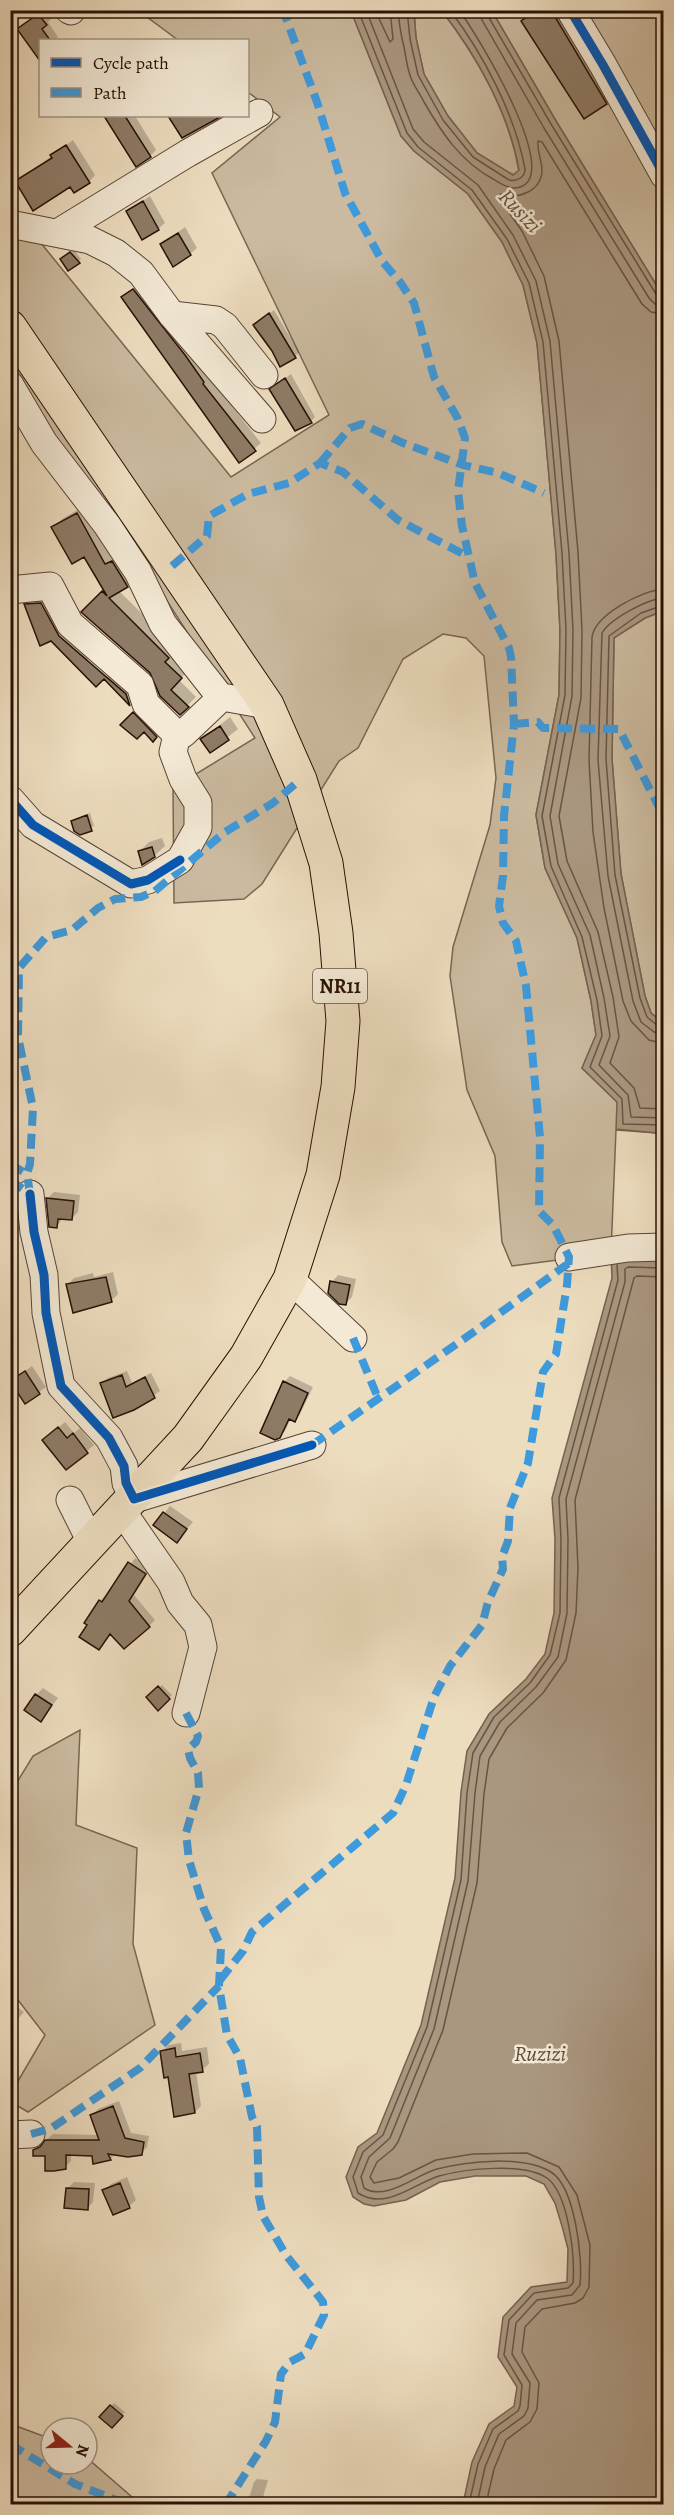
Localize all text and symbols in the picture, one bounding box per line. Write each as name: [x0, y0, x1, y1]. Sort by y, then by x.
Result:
legend: [39, 39, 249, 117]
text: Cycle path: [93, 51, 169, 75]
text: Path: [93, 81, 127, 105]
water label: Rusizi: [492, 182, 548, 240]
road number: NR11: [313, 969, 367, 1003]
water label: Ruzizi: [514, 2039, 566, 2069]
north arrow: [39, 2416, 99, 2476]
text: N: [70, 2441, 95, 2460]

